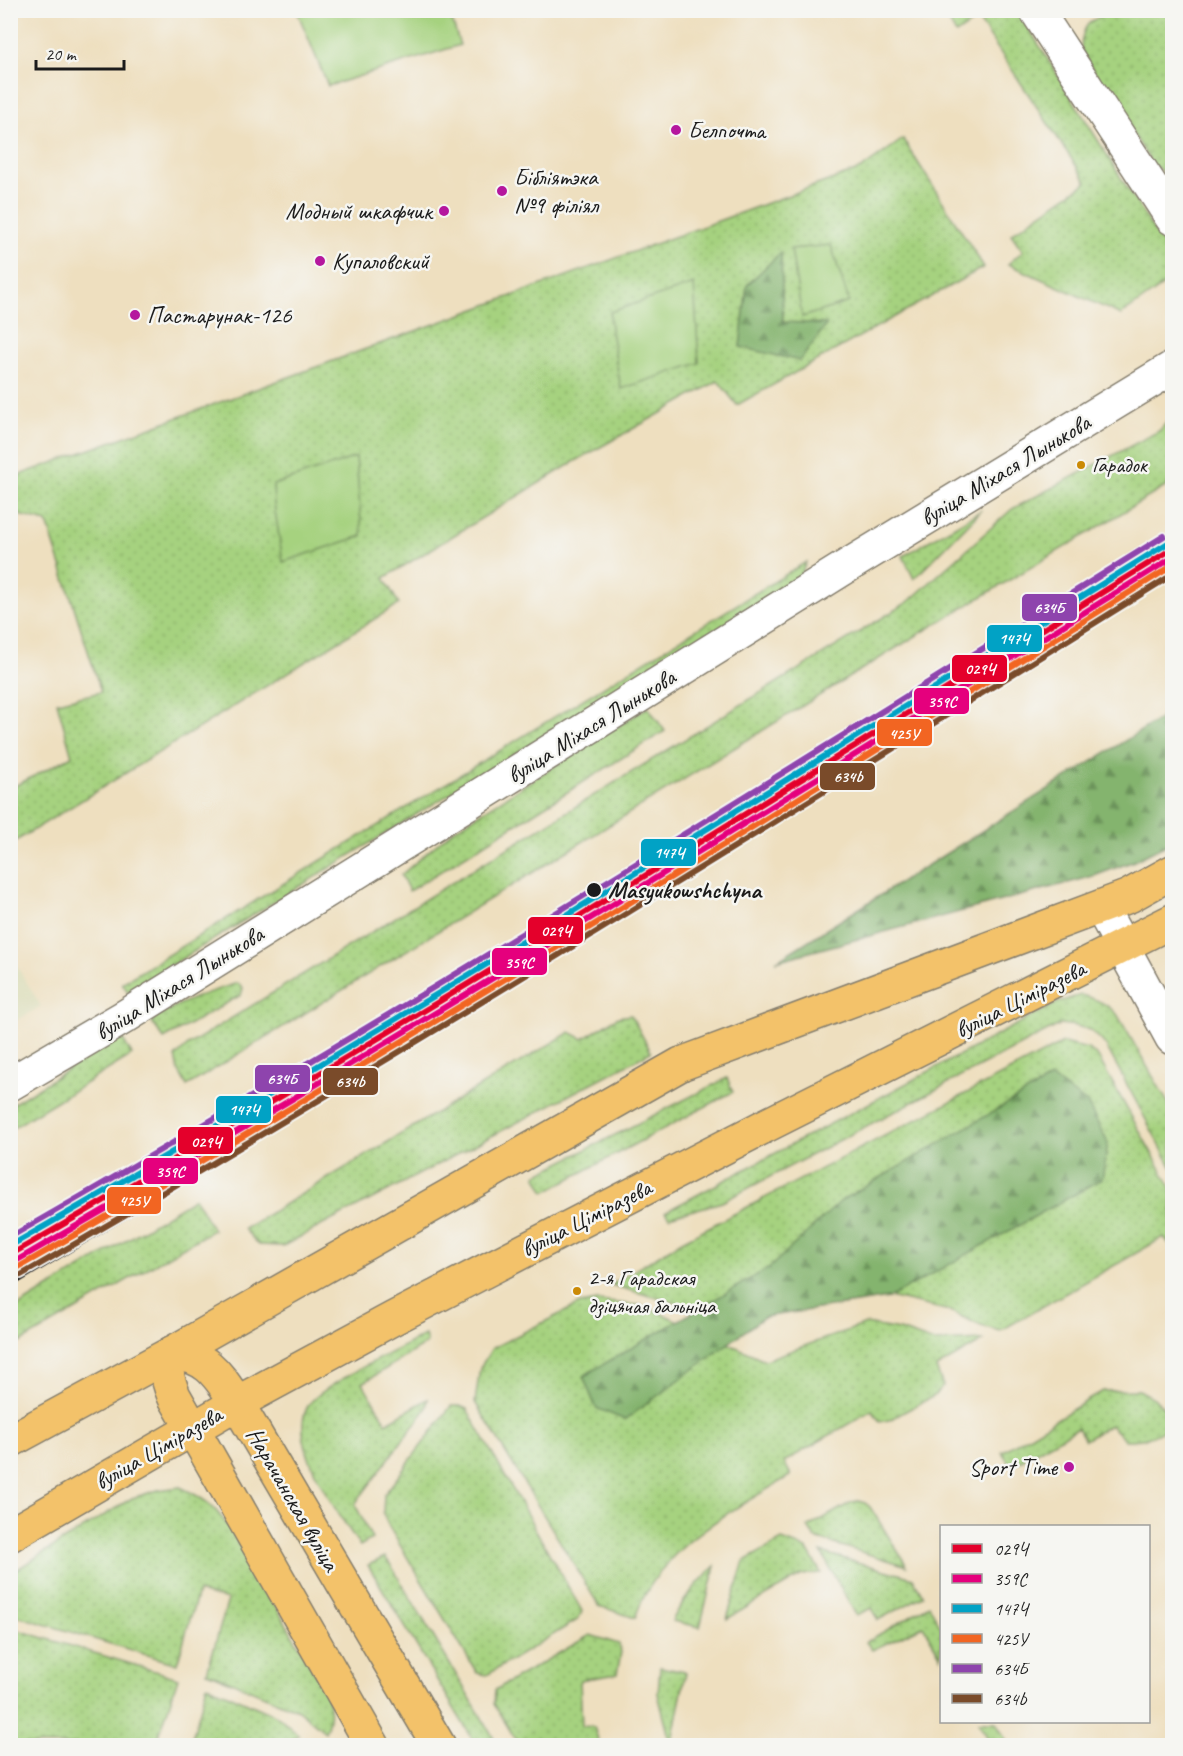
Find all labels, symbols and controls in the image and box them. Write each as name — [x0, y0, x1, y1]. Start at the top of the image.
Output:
scale bar — [36, 33, 124, 71]
text: 20 m — [45, 43, 78, 65]
place label: Белпочта — [688, 115, 767, 145]
marker: Белпочта — [669, 123, 683, 137]
place label: Бібліятэка №9 філіял — [514, 162, 600, 220]
marker: Бібліятэка №9 філіял — [495, 184, 509, 198]
place label: Модный шкафчик — [286, 196, 434, 226]
marker: Модный шкафчик — [437, 204, 451, 218]
place label: Купаловский — [332, 246, 431, 276]
marker: Купаловский — [313, 254, 327, 268]
place label: Пастарунак-126 — [147, 300, 293, 330]
marker: Пастарунак-126 — [128, 308, 142, 322]
street label: вуліца Міхася Лынькова — [914, 407, 1097, 533]
place label: Гарадок — [1092, 451, 1149, 479]
marker: Гарадок — [1075, 459, 1087, 471]
line badge: 634Б — [1021, 593, 1078, 622]
text: 634Б — [1034, 598, 1067, 618]
line badge: 147Ч — [986, 624, 1043, 653]
text: 147Ч — [999, 629, 1032, 649]
line badge: 029Ч — [951, 654, 1008, 683]
text: 029Ч — [965, 659, 998, 679]
street label: вуліца Міхася Лынькова — [501, 661, 682, 790]
line badge: 359С — [913, 687, 970, 715]
text: 359С — [927, 692, 959, 712]
line badge: 425У — [876, 718, 933, 747]
text: 425У — [889, 724, 922, 744]
line badge: 634Ь — [819, 762, 876, 791]
text: 634Ь — [833, 767, 864, 787]
line badge: 147Ч — [640, 838, 697, 867]
text: 147Ч — [654, 843, 687, 863]
place label: Masyukowshchyna — [608, 875, 763, 905]
marker: Masyukowshchyna — [585, 881, 603, 899]
line badge: 029Ч — [527, 916, 584, 945]
street label: вуліца Міхася Лынькова — [89, 918, 270, 1047]
text: 029Ч — [541, 921, 574, 941]
line badge: 359С — [491, 947, 548, 976]
street label: вуліца Ціміразева — [950, 952, 1092, 1045]
text: 359С — [504, 953, 536, 973]
line badge: 634Б — [254, 1064, 311, 1093]
line badge: 634Ь — [322, 1067, 379, 1096]
text: 634Б — [267, 1069, 300, 1089]
text: 634Ь — [335, 1072, 366, 1092]
line badge: 147Ч — [215, 1095, 272, 1124]
text: 147Ч — [229, 1100, 262, 1120]
line badge: 029Ч — [177, 1126, 234, 1155]
text: 029Ч — [191, 1132, 224, 1152]
line badge: 359С — [142, 1157, 199, 1185]
text: 359С — [155, 1162, 187, 1182]
street label: вуліца Ціміразева — [516, 1171, 658, 1264]
line badge: 425У — [106, 1186, 162, 1215]
text: 425У — [119, 1191, 152, 1211]
place label: 2-я Гарадская дзіцячая бальніца — [588, 1264, 717, 1320]
marker: 2-я Гарадская дзіцячая бальніца — [571, 1285, 583, 1297]
street label: вуліца Ціміразева — [89, 1398, 229, 1497]
street label: Нарачанская вуліца — [240, 1422, 347, 1578]
place label: Sport Time — [969, 1452, 1059, 1482]
marker: Sport Time — [1062, 1460, 1076, 1474]
legend — [940, 1525, 1150, 1723]
text: 029Ч — [994, 1538, 1030, 1560]
text: 359С — [994, 1568, 1029, 1590]
text: 147Ч — [994, 1598, 1030, 1620]
text: 425У — [994, 1628, 1030, 1650]
text: 634Б — [994, 1658, 1030, 1680]
text: 634Ь — [994, 1688, 1027, 1710]

